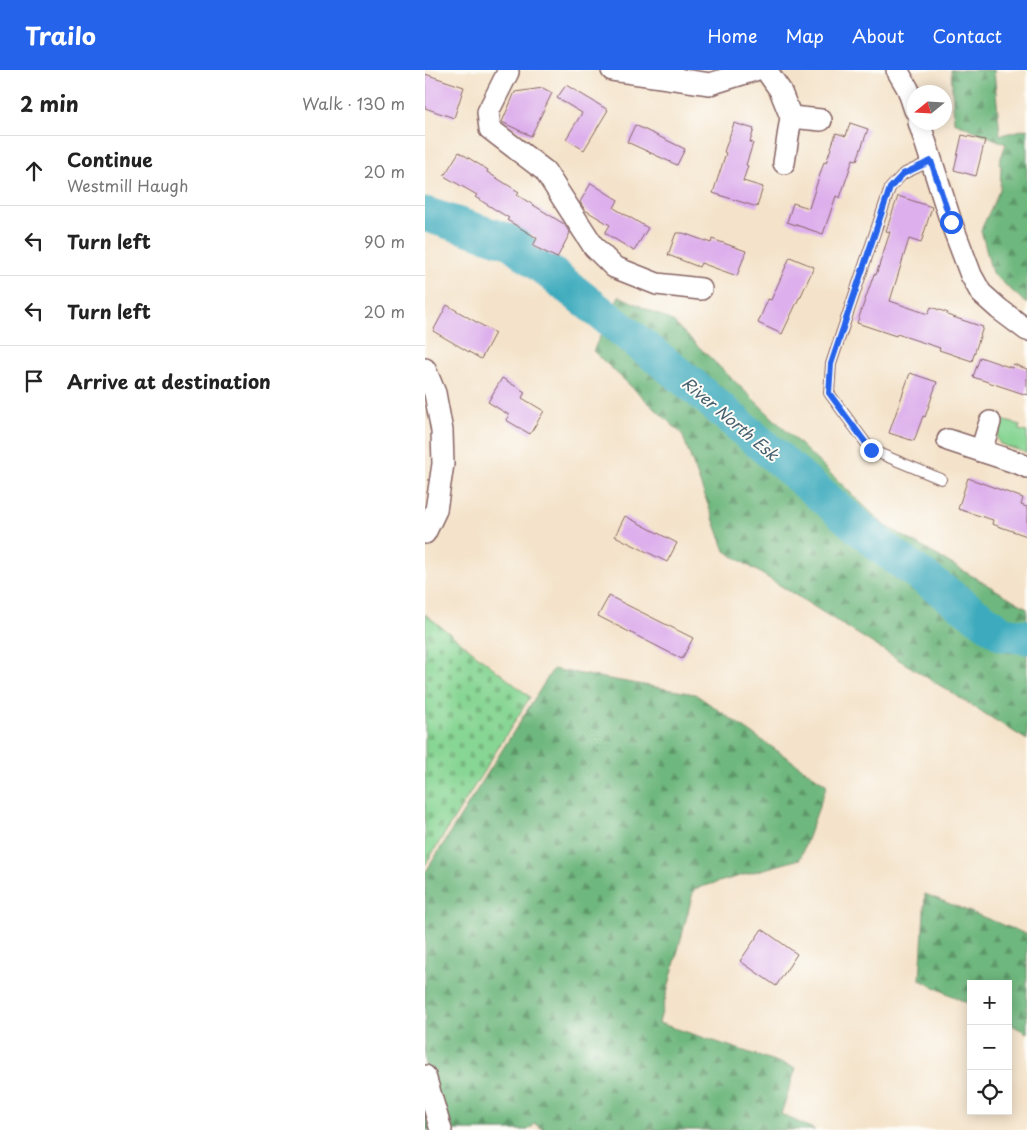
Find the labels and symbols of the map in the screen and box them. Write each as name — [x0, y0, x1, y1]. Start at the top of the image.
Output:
north arrow — [907, 85, 952, 130]
route start — [940, 211, 963, 234]
water label: River North Esk — [677, 370, 785, 466]
route end — [860, 439, 883, 462]

